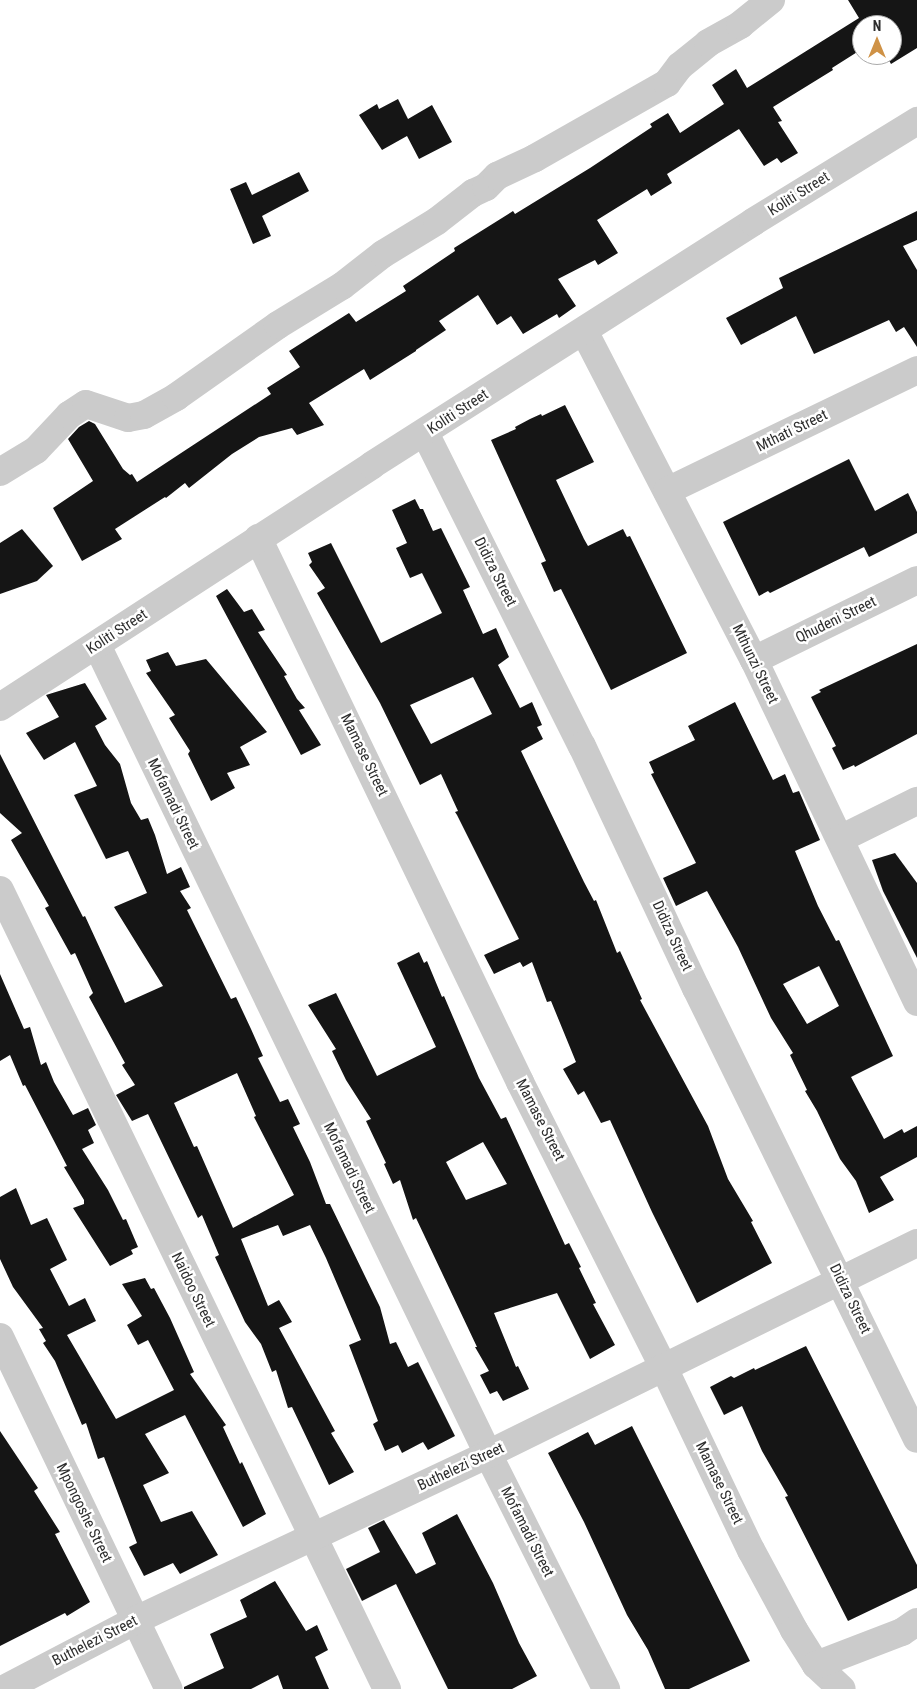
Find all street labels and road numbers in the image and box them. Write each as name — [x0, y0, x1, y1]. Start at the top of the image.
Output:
street label: Koliti Street — [765, 168, 833, 220]
street label: Koliti Street — [424, 386, 492, 438]
street label: Mthati Street — [754, 406, 830, 456]
street label: Didiza Street — [470, 534, 520, 610]
street label: Qhudeni Street — [793, 593, 879, 647]
street label: Koliti Street — [83, 606, 151, 658]
street label: Mthunzi Street — [728, 621, 782, 707]
street label: Mamase Street — [336, 711, 392, 799]
street label: Mofamadi Street — [143, 756, 203, 852]
street label: Didiza Street — [648, 898, 696, 974]
street label: Mamase Street — [512, 1076, 568, 1164]
street label: Mofamadi Street — [319, 1120, 379, 1216]
street label: Naidoo Street — [167, 1250, 219, 1330]
street label: Didiza Street — [825, 1261, 875, 1337]
street label: Buthelezi Street — [415, 1439, 507, 1495]
street label: Mamase Street — [691, 1439, 747, 1527]
street label: Mpongoshe Street — [52, 1460, 116, 1566]
street label: Mofamadi Street — [497, 1484, 557, 1580]
street label: Buthelezi Street — [49, 1612, 141, 1670]

